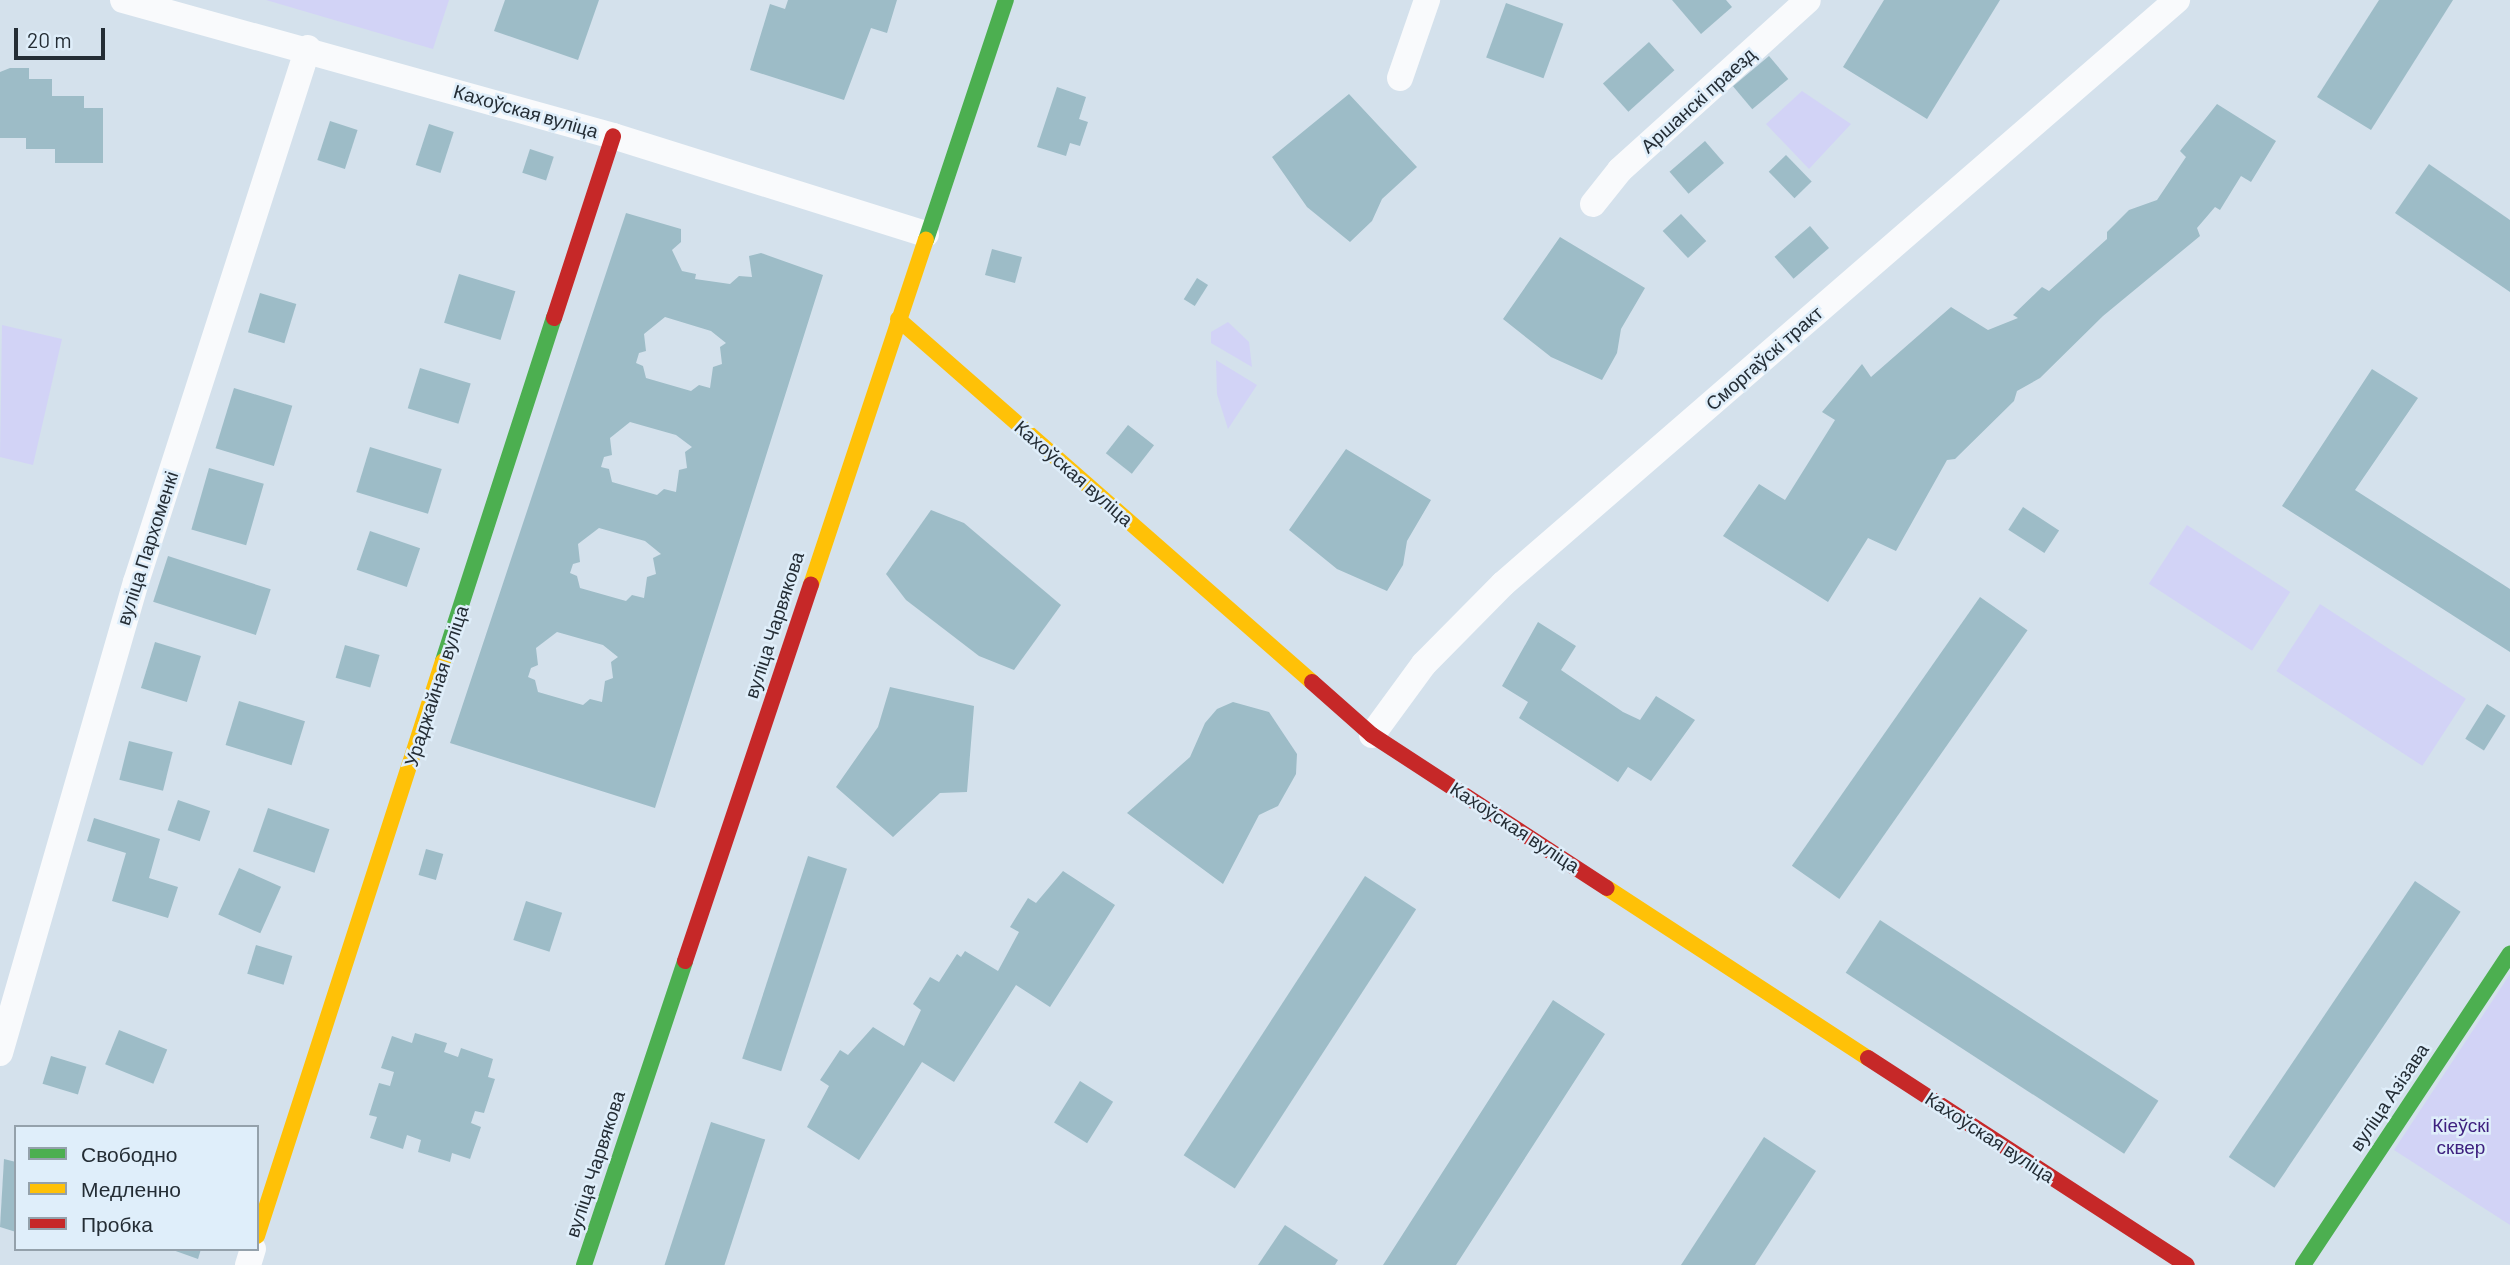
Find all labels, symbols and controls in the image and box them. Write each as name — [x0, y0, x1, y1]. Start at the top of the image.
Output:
scale bar — [18, 14, 108, 58]
text: 20 m — [27, 27, 72, 52]
street label: Аршанскі праезд — [1636, 43, 1760, 157]
street label: Кахоўская вуліца — [451, 79, 601, 143]
street label: Сморгаўскі тракт — [1701, 301, 1827, 415]
street label: Кахоўская вуліца — [1010, 415, 1138, 531]
street label: вуліца Пархоменкі — [111, 468, 183, 628]
street label: вуліца Чарвякова — [740, 549, 808, 701]
street label: Ураджайная вуліца — [399, 603, 473, 769]
street label: Кахоўская вуліца — [1446, 777, 1584, 877]
street label: вуліца Азізава — [2345, 1039, 2433, 1155]
street label: Кахоўская вуліца — [1921, 1087, 2059, 1187]
street label: вуліца Чарвякова — [561, 1088, 629, 1240]
park label: Кіеўскі сквер — [2432, 1114, 2490, 1158]
legend — [14, 1125, 259, 1251]
text: Свободно — [81, 1141, 178, 1166]
text: Медленно — [81, 1176, 181, 1201]
text: Пробка — [81, 1211, 153, 1236]

